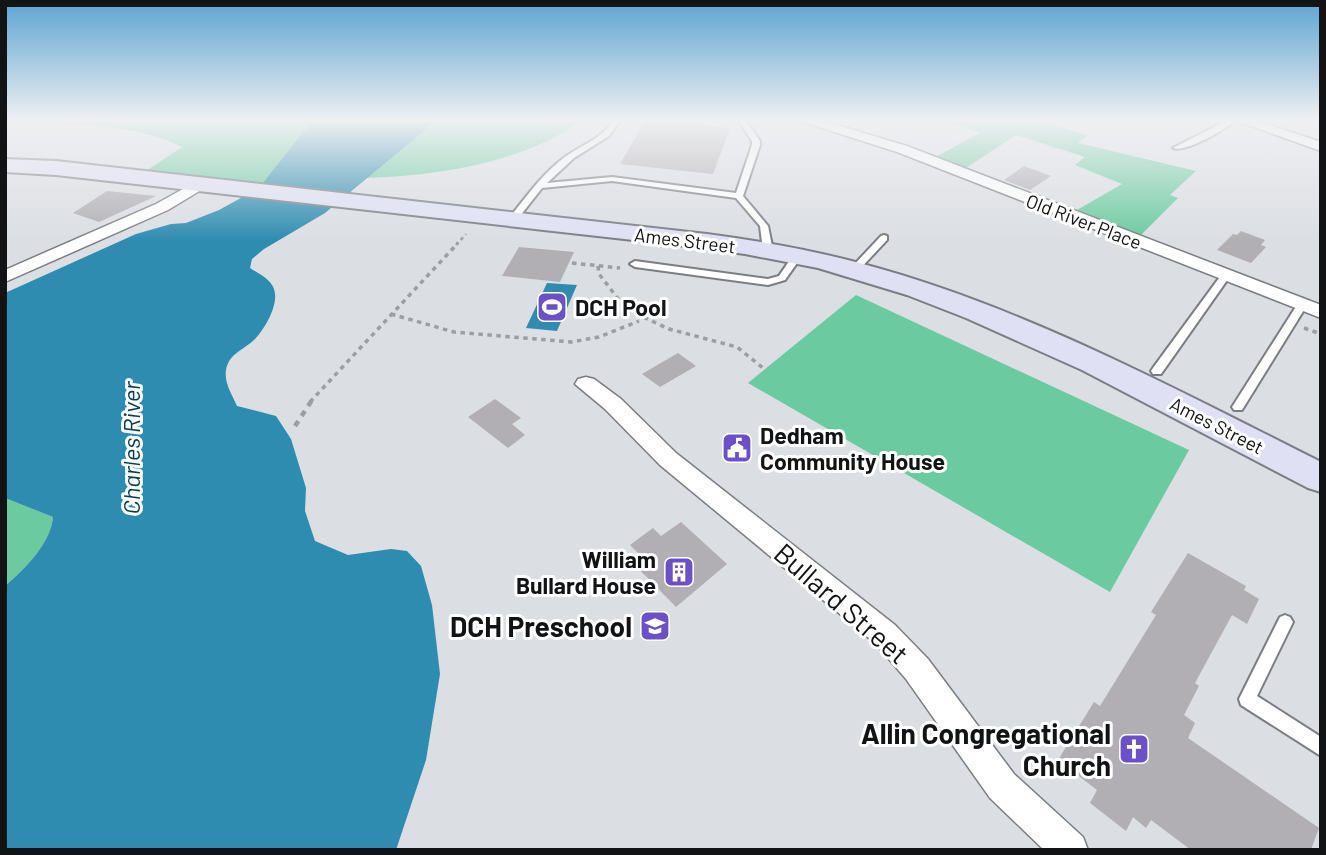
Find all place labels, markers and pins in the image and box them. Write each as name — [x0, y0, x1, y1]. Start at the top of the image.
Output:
sports icon: DCH Pool — [535, 290, 569, 324]
place label: DCH Pool — [575, 293, 667, 321]
place label: Dedham Community House — [760, 421, 945, 475]
public building icon: Dedham Community House — [720, 431, 754, 465]
place label: William Bullard House — [516, 545, 656, 599]
building icon: William Bullard House — [662, 555, 696, 589]
place label: DCH Preschool — [450, 609, 632, 643]
school or university icon: DCH Preschool — [638, 609, 672, 643]
place label: Allin Congregational Church — [861, 716, 1111, 782]
church icon: Allin Congregational Church — [1117, 732, 1151, 766]

